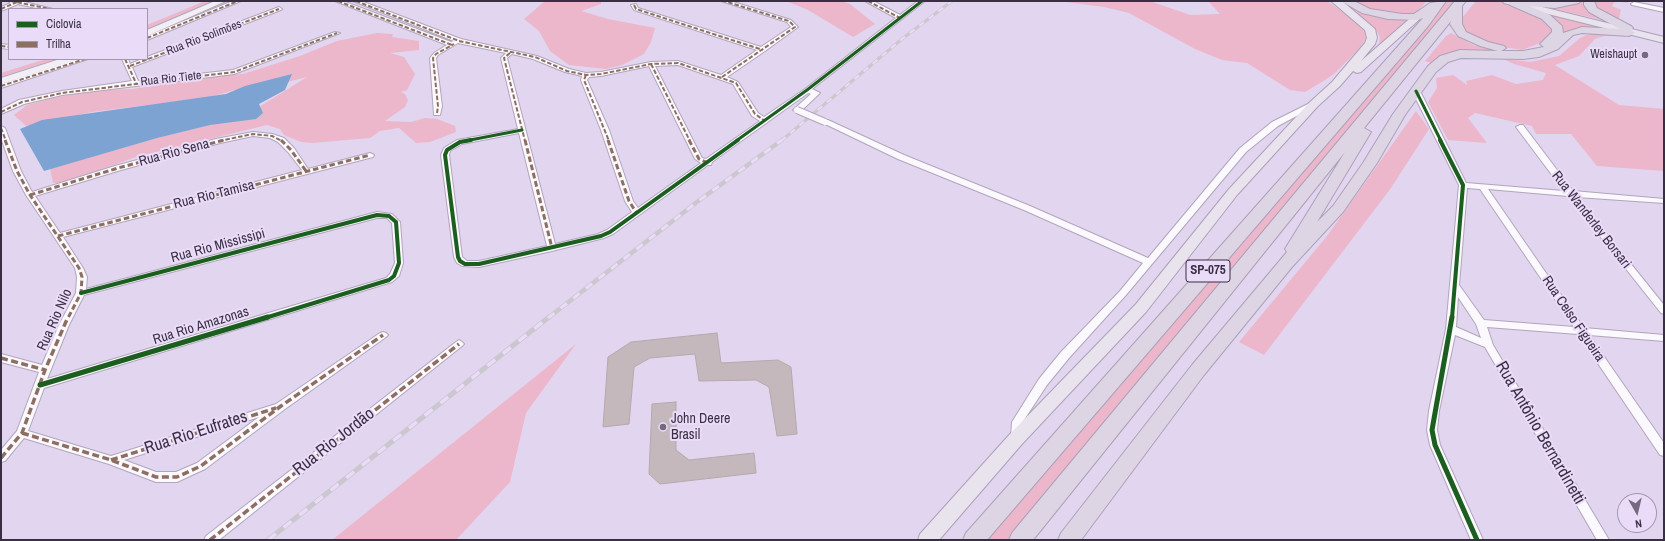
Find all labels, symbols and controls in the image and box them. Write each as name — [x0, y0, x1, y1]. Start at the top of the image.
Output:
legend — [8, 8, 148, 60]
text: Ciclovia — [46, 16, 82, 32]
street label: Rua Rio Solimões — [164, 17, 244, 59]
text: Trilha — [46, 36, 71, 52]
place label: Weishaupt — [1590, 48, 1637, 62]
marker: Weishaupt — [1640, 50, 1650, 60]
street label: Rua Rio Tiete — [140, 69, 202, 89]
street label: Rua Rio Sena — [137, 136, 211, 170]
street label: Rua Wanderley Borsari — [1548, 168, 1634, 272]
street label: Rua Rio Tamisa — [172, 177, 256, 213]
street label: Rua Rio Mississipi — [169, 225, 267, 267]
road number: SP-075 — [1186, 260, 1230, 282]
street label: Rua Celso Figueira — [1538, 273, 1608, 365]
street label: Rua Rio Nilo — [34, 287, 76, 353]
street label: Rua Rio Amazonas — [151, 303, 251, 349]
street label: Rua Antônio Bernardinetti — [1491, 358, 1589, 508]
street label: Rua Rio Jordão — [289, 404, 379, 480]
street label: Rua Rio Eufrates — [142, 407, 250, 459]
place label: John Deere Brasil — [671, 411, 730, 444]
marker: John Deere Brasil — [658, 422, 668, 432]
north arrow — [1617, 493, 1657, 533]
text: N — [1634, 517, 1643, 531]

